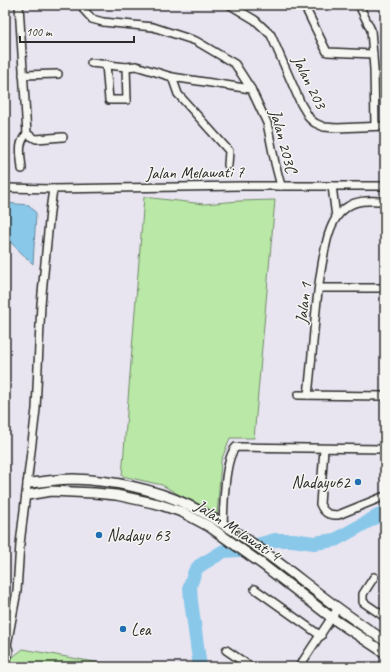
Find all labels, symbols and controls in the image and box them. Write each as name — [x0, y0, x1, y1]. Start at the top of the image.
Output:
scale bar — [20, 18, 134, 44]
text: 100 m — [26, 24, 53, 40]
street label: Jalan 203 — [287, 51, 332, 114]
street label: Jalan 203C — [265, 106, 303, 177]
street label: Jalan Melawati 7 — [145, 161, 246, 184]
street label: Jalan 1 — [290, 280, 317, 326]
place label: Nadayu62 — [292, 472, 351, 493]
marker: Nadayu62 — [353, 477, 363, 487]
street label: Jalan Melawati 4 — [190, 494, 287, 567]
place label: Nadayu 63 — [107, 525, 171, 546]
marker: Nadayu 63 — [94, 530, 104, 540]
place label: Lea — [131, 619, 152, 640]
marker: Lea — [118, 624, 128, 634]

